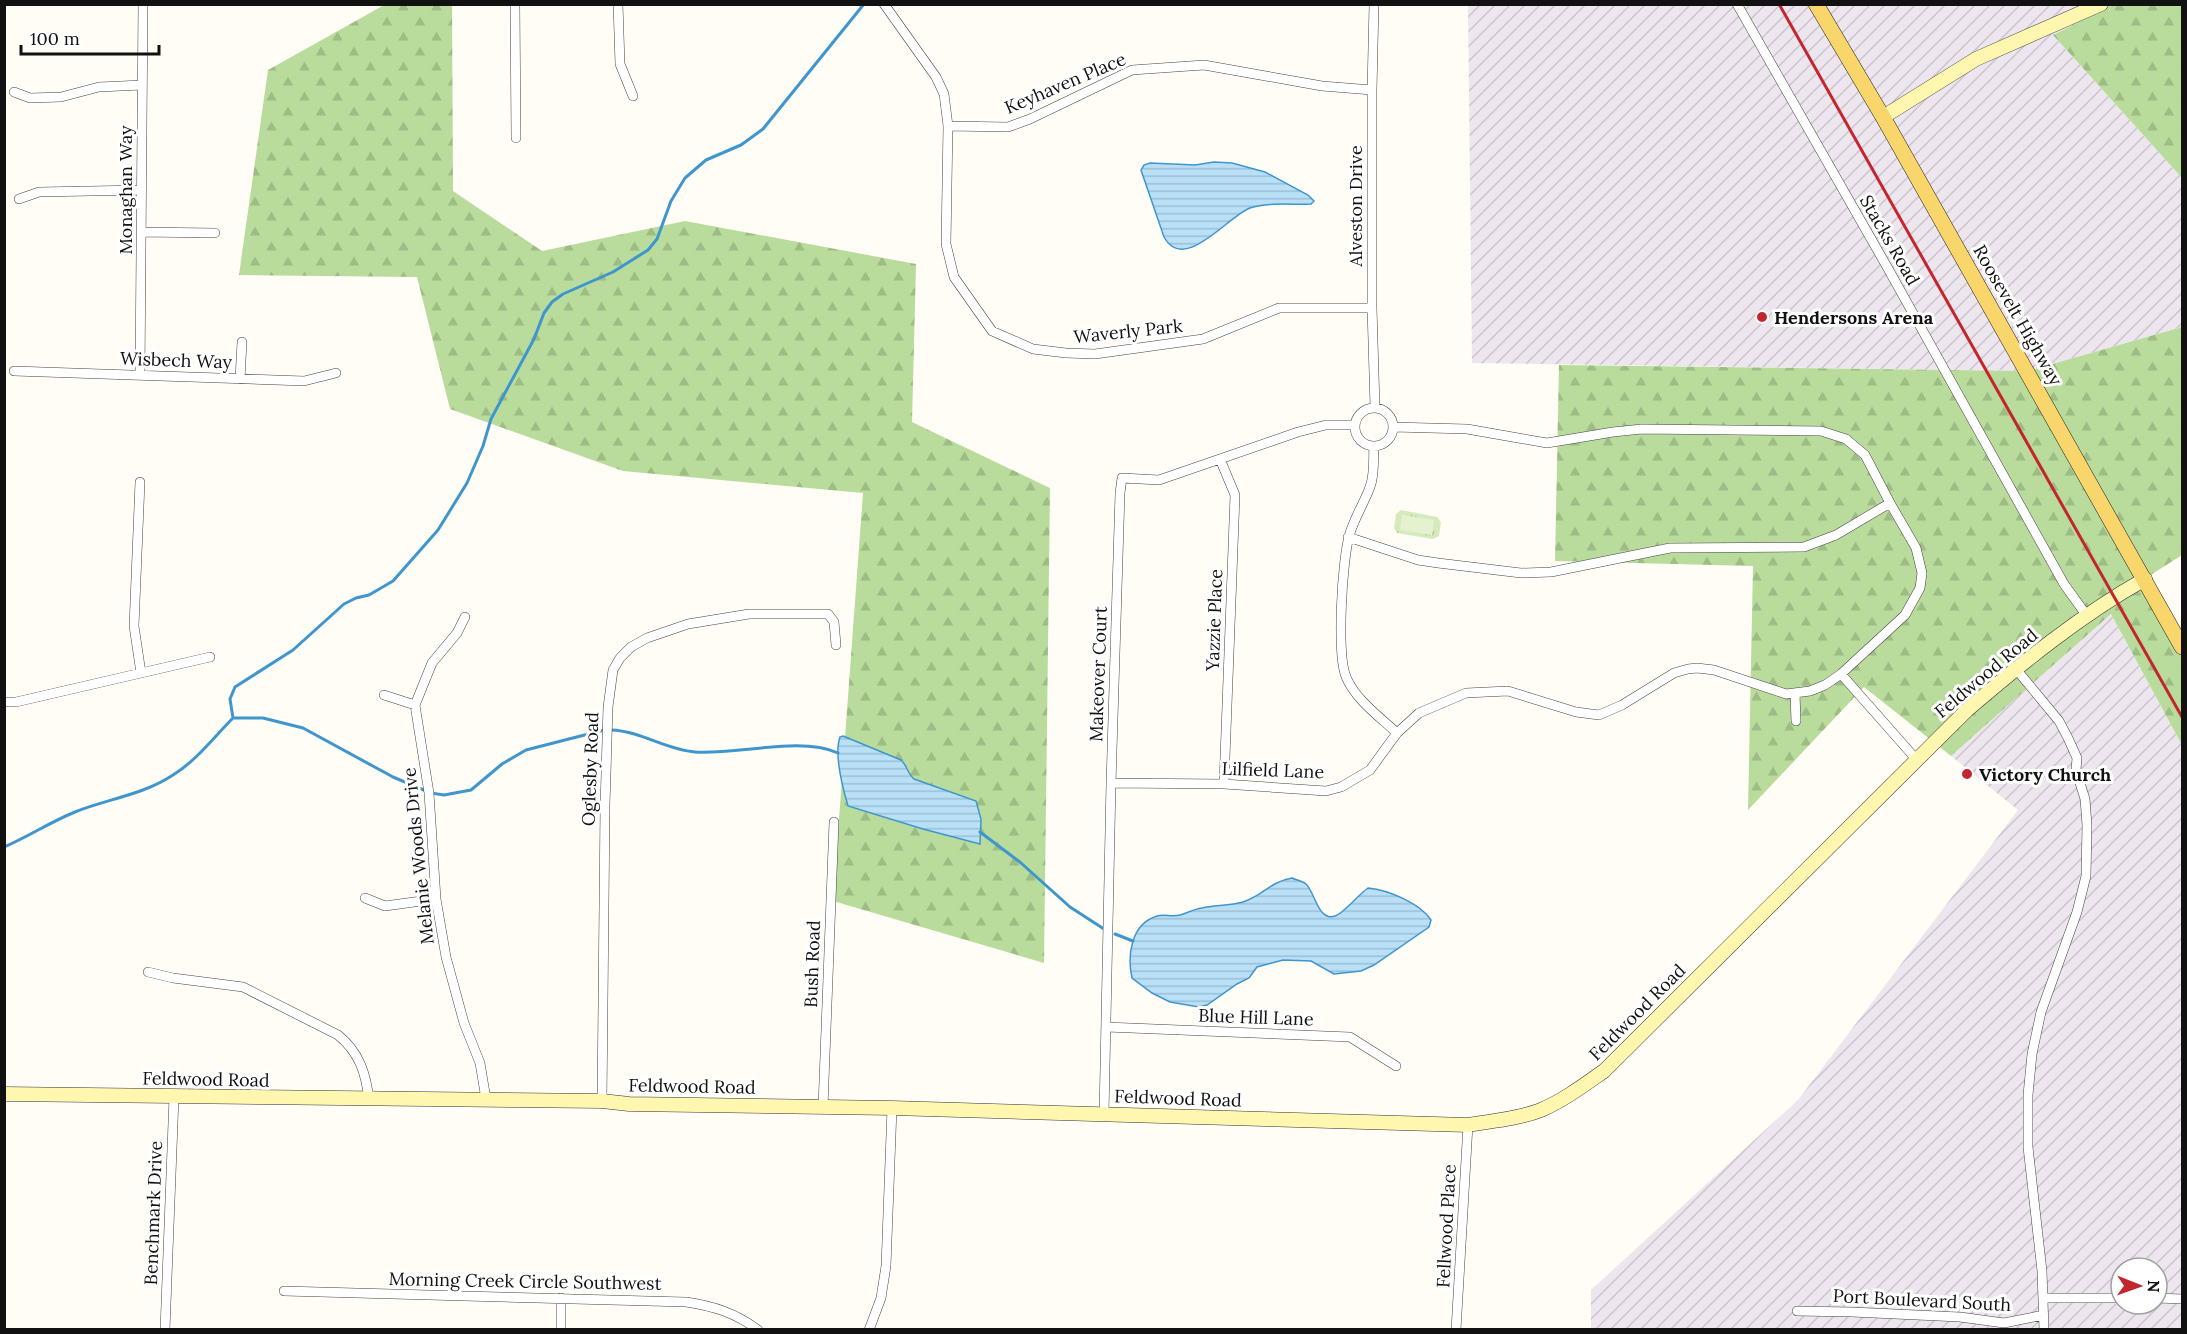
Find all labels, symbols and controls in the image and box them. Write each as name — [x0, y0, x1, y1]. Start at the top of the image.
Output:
scale bar — [21, 18, 159, 56]
text: 100 m — [30, 27, 80, 50]
street label: Keyhaven Place — [1001, 47, 1129, 119]
street label: Monaghan Way — [114, 125, 137, 255]
street label: Alveston Drive — [1344, 145, 1367, 268]
street label: Stacks Road — [1855, 191, 1925, 289]
street label: Roosevelt Highway — [1968, 241, 2068, 390]
place label: Hendersons Arena — [1774, 306, 1934, 329]
marker: Hendersons Arena — [1755, 310, 1769, 324]
street label: Waverly Park — [1072, 314, 1184, 348]
street label: Wisbech Way — [120, 347, 233, 373]
street label: Yazzie Place — [1201, 568, 1227, 672]
street label: Makeover Court — [1084, 606, 1112, 742]
street label: Feldwood Road — [1930, 623, 2042, 723]
street label: Oglesby Road — [577, 711, 603, 826]
street label: Lilfield Lane — [1221, 757, 1325, 783]
place label: Victory Church — [1979, 763, 2111, 786]
street label: Melanie Woods Drive — [397, 766, 439, 946]
marker: Victory Church — [1960, 767, 1974, 781]
street label: Bush Road — [799, 920, 825, 1008]
street label: Feldwood Road — [1584, 959, 1690, 1065]
street label: Blue Hill Lane — [1198, 1003, 1314, 1031]
street label: Feldwood Road — [142, 1066, 270, 1092]
street label: Feldwood Road — [628, 1073, 756, 1099]
street label: Feldwood Road — [1114, 1084, 1242, 1112]
street label: Benchmark Drive — [139, 1140, 167, 1286]
street label: Fellwood Place — [1431, 1163, 1461, 1289]
north arrow — [2109, 1256, 2169, 1316]
street label: Morning Creek Circle Southwest — [388, 1267, 662, 1295]
text: N — [2144, 1280, 2164, 1293]
street label: Port Boulevard South — [1832, 1284, 2012, 1316]

